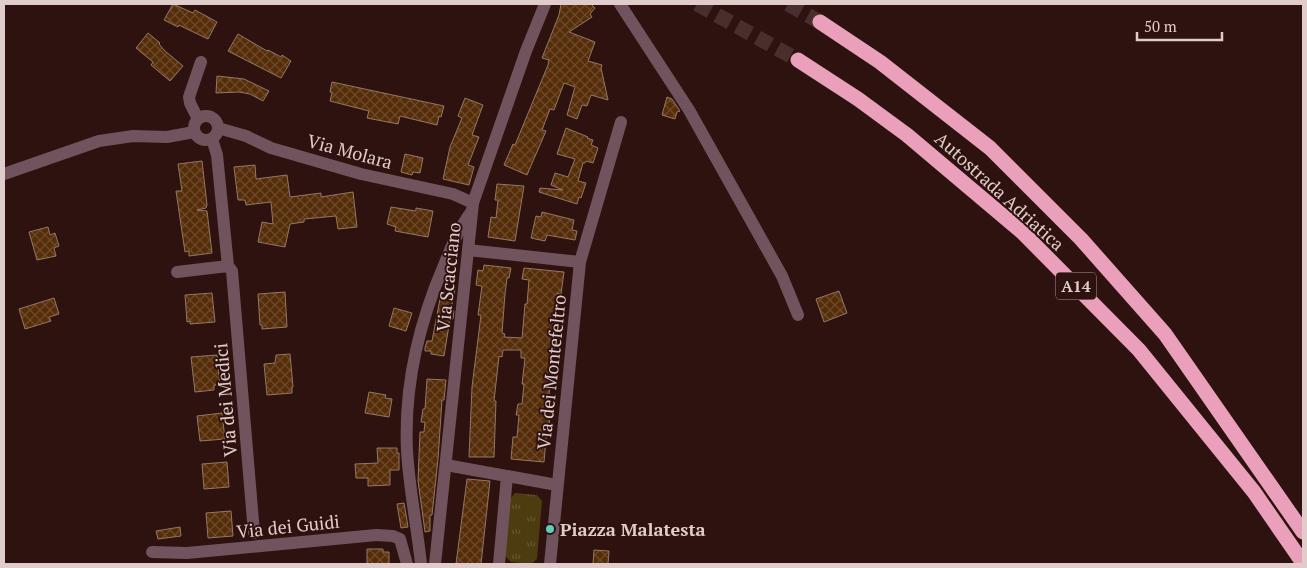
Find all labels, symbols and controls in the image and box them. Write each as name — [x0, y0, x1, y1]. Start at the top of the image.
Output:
scale bar — [1137, 10, 1222, 42]
text: 50 m — [1144, 16, 1177, 36]
street label: Autostrada Adriatica — [930, 127, 1070, 255]
street label: Via Molara — [305, 128, 395, 174]
street label: Via Scacciano — [430, 221, 466, 333]
road number: A14 — [1056, 272, 1096, 300]
street label: Via dei Montefeltro — [531, 293, 571, 451]
street label: Via dei Medici — [208, 342, 242, 458]
street label: Via dei Guidi — [235, 509, 341, 543]
place label: Piazza Malatesta — [560, 517, 706, 541]
marker: Piazza Malatesta — [544, 523, 556, 535]

